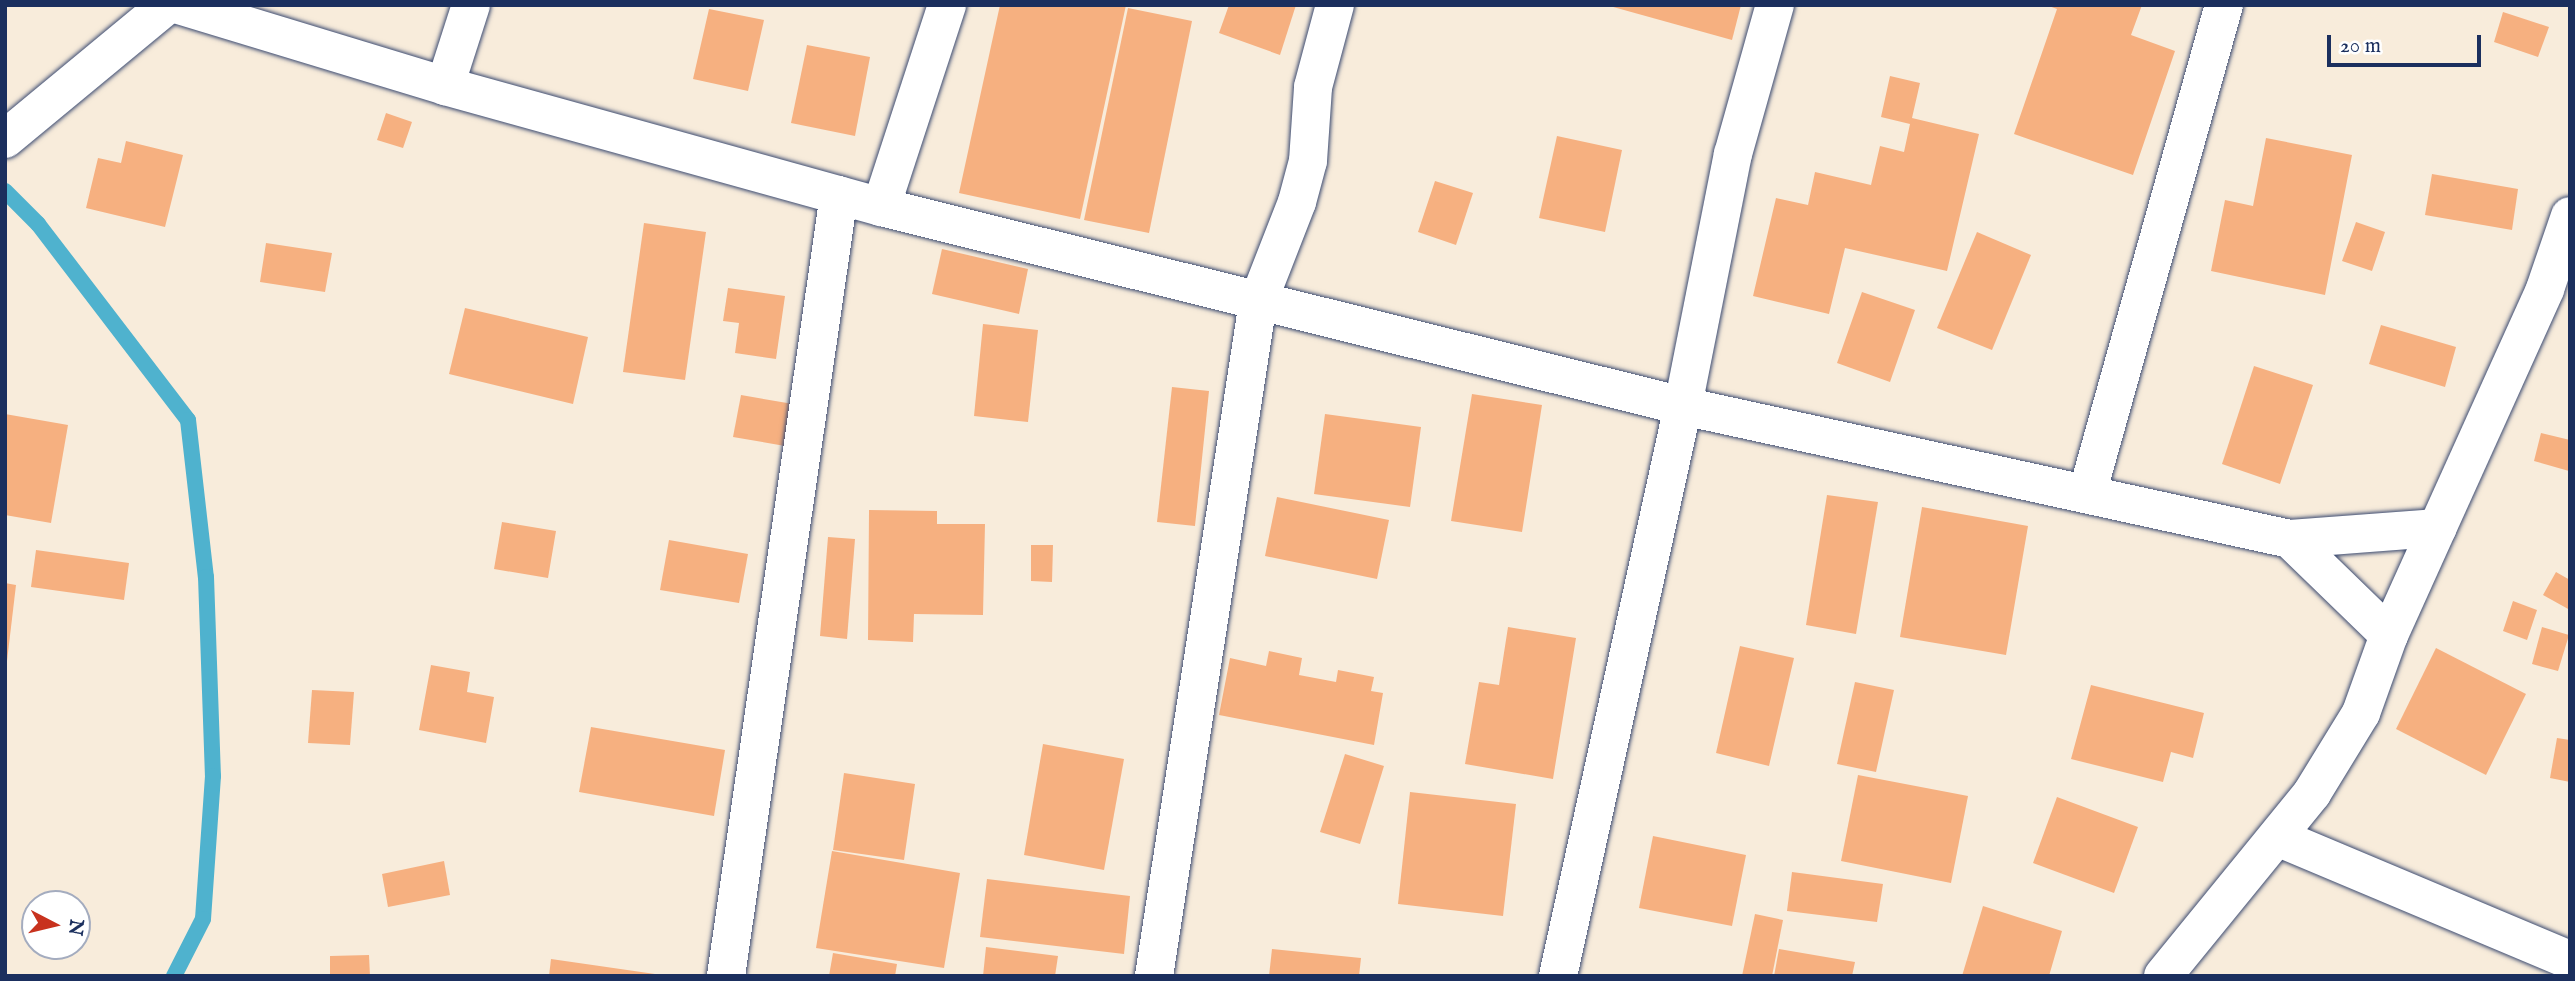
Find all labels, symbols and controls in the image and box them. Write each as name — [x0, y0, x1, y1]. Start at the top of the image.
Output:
scale bar — [2330, 21, 2484, 65]
text: 20 m — [2340, 33, 2381, 60]
north arrow — [21, 890, 91, 960]
text: N — [62, 918, 88, 937]

